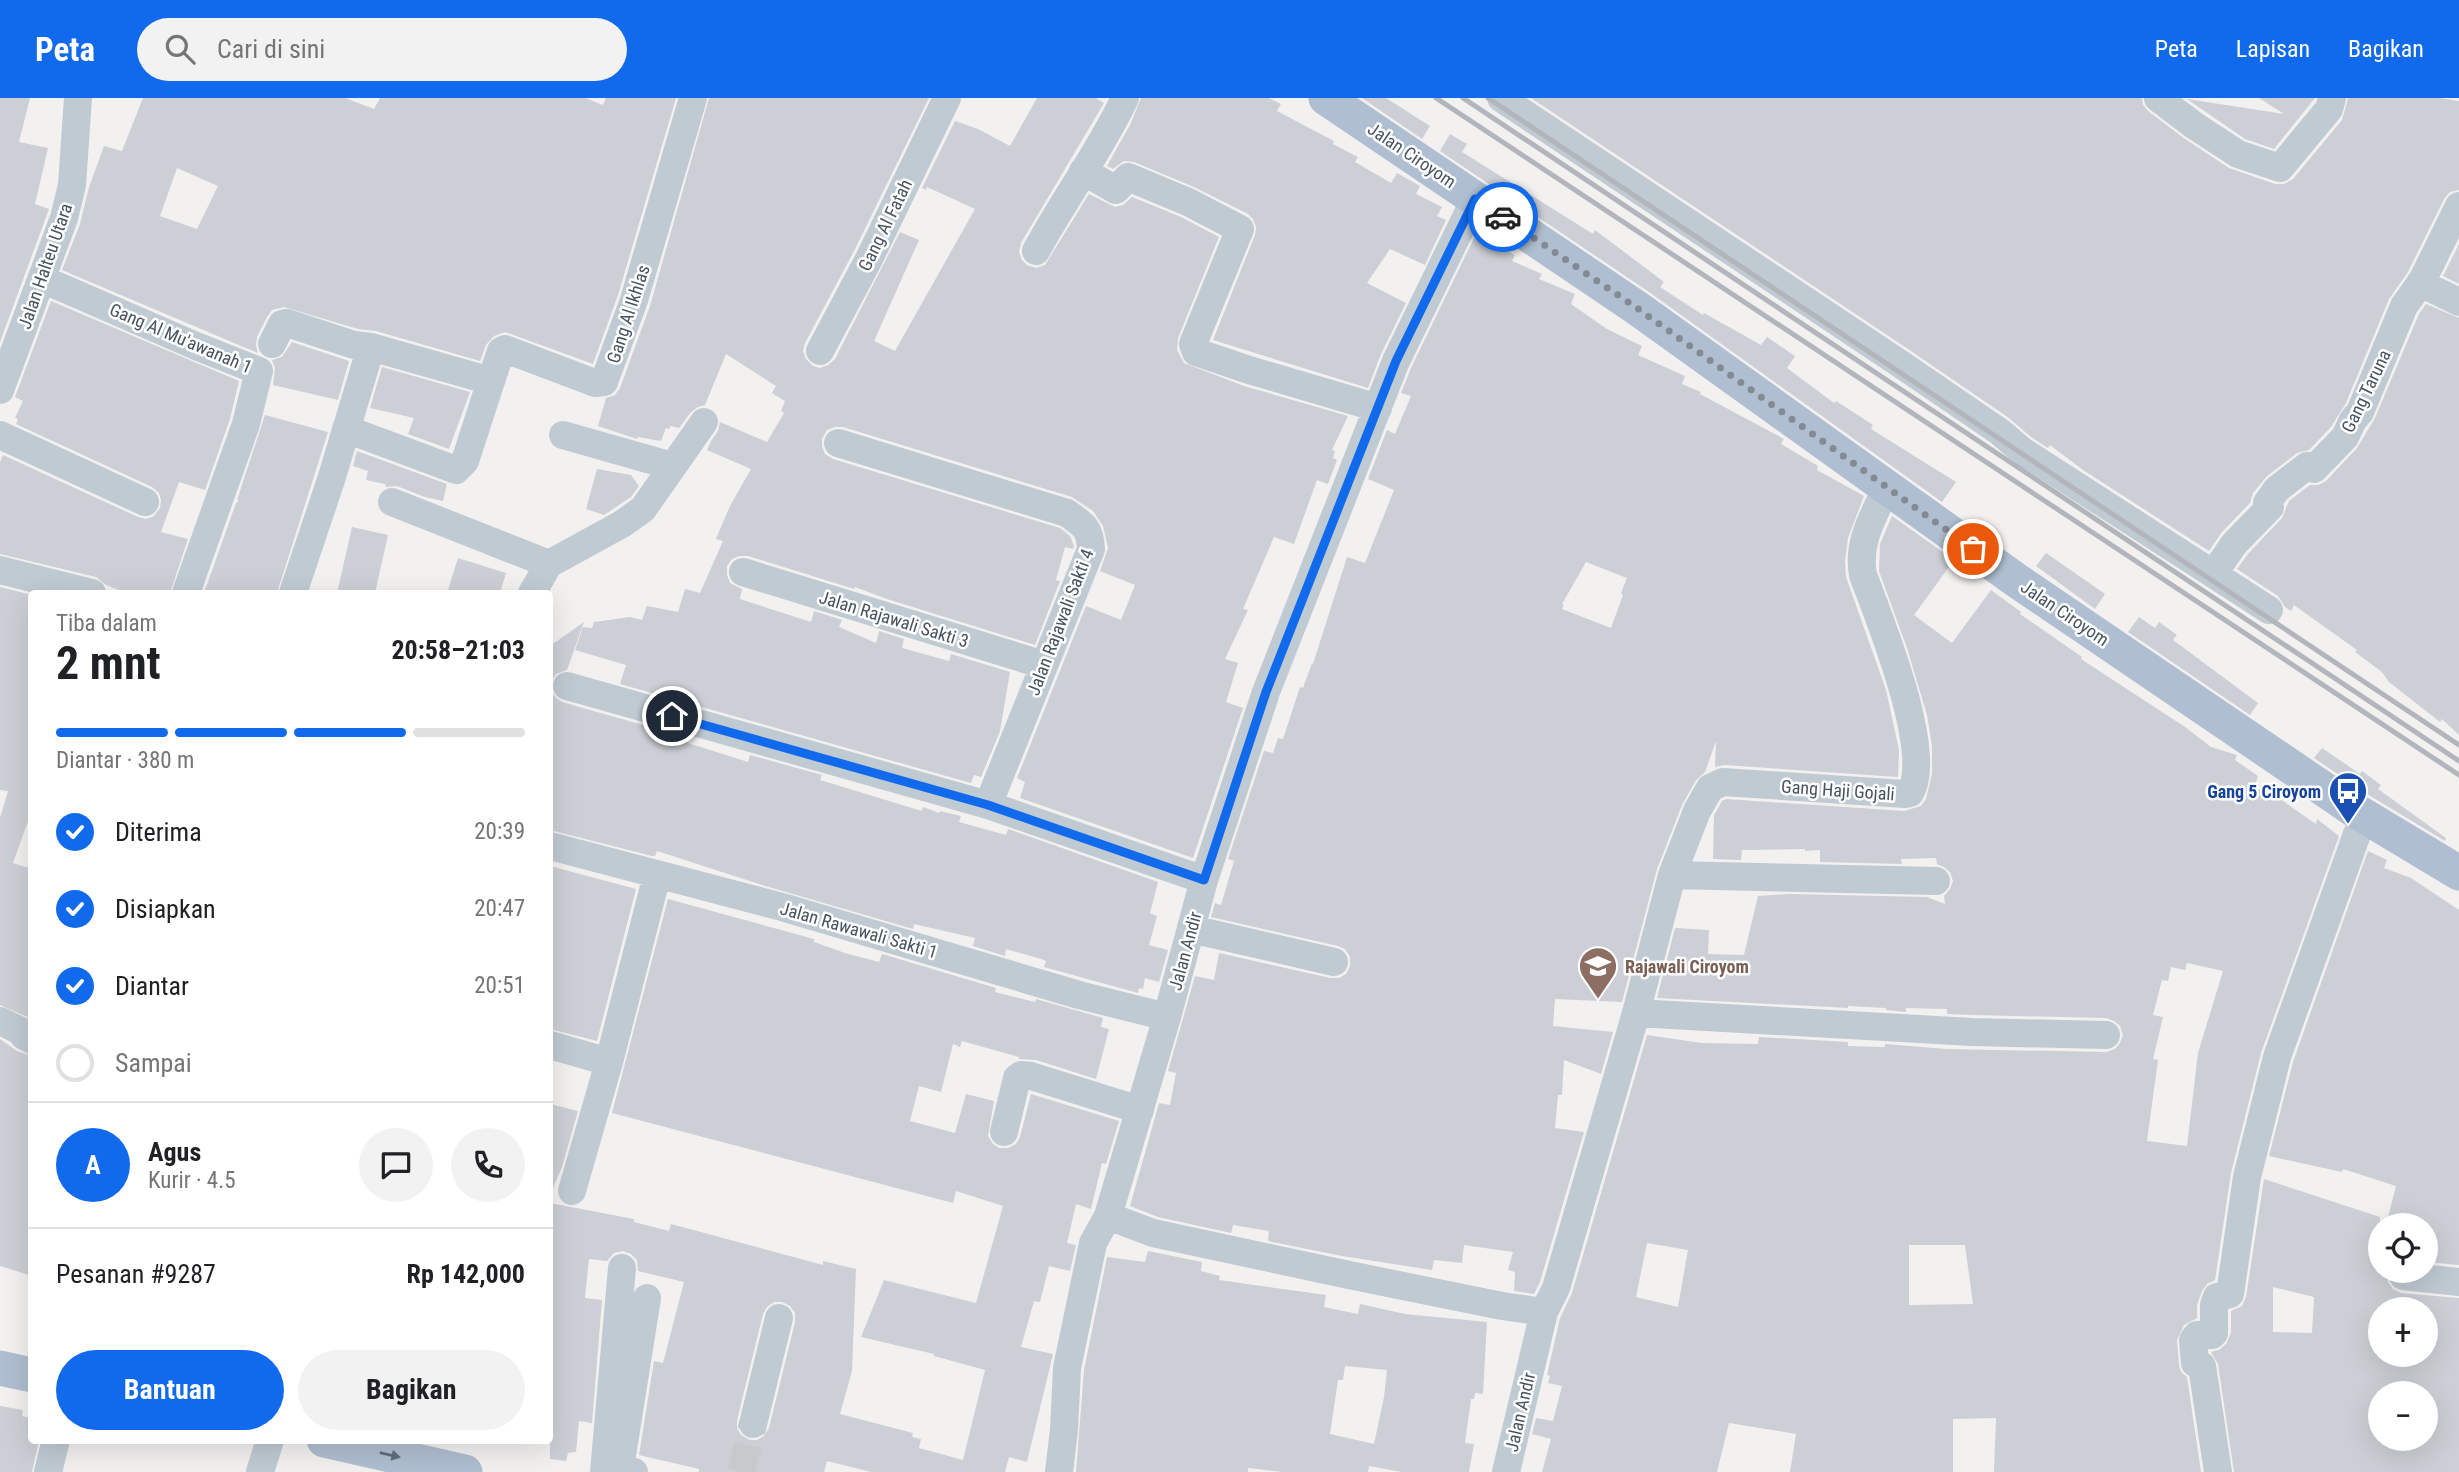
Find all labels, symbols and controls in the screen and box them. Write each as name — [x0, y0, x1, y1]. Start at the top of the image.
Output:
search box — [137, 18, 627, 81]
text: Peta — [35, 30, 95, 69]
icon: search — [161, 30, 199, 68]
text: Cari di sini — [217, 34, 325, 64]
text: Peta — [2155, 35, 2198, 63]
text: Lapisan — [2236, 35, 2310, 63]
text: Bagikan — [2348, 35, 2424, 63]
street label: Jalan Ciroyom — [1364, 118, 1460, 192]
street label: Gang Al Fatah — [854, 176, 916, 274]
courier — [1468, 182, 1538, 252]
icon: car — [1484, 198, 1522, 236]
street label: Jalan Halteu Utara — [14, 201, 76, 331]
street label: Gang Al Ikhlas — [602, 262, 654, 366]
street label: Gang Al Mu'awanah 1 — [107, 299, 255, 377]
street label: Gang Taruna — [2337, 346, 2395, 436]
pin — [1943, 519, 2003, 579]
icon: bag — [1954, 530, 1992, 568]
street label: Jalan Rajawali Sakti 4 — [1022, 546, 1098, 698]
street label: Jalan Ciroyom — [2017, 576, 2113, 650]
street label: Jalan Rajawali Sakti 3 — [817, 586, 971, 652]
text: Tiba dalam — [56, 610, 157, 637]
text: 20:58–21:03 — [391, 635, 525, 665]
text: 2 mnt — [56, 636, 161, 690]
pin — [642, 686, 702, 746]
icon: home — [653, 697, 691, 735]
text: Diantar · 380 m — [56, 747, 194, 774]
bus stop icon: Gang 5 Ciroyom — [2327, 770, 2369, 825]
street label: Gang Haji Gojali — [1781, 776, 1895, 804]
place label: Gang 5 Ciroyom — [2207, 781, 2321, 802]
icon: check — [56, 813, 94, 851]
text: Diterima — [115, 817, 202, 847]
text: 20:39 — [474, 818, 525, 845]
icon: check — [56, 890, 94, 928]
text: Disiapkan — [115, 894, 216, 924]
text: 20:47 — [474, 895, 525, 922]
street label: Jalan Rawawali Sakti 1 — [778, 897, 940, 963]
street label: Jalan Andir — [1164, 909, 1206, 993]
school or university icon: Rajawali Ciroyom — [1577, 945, 1619, 1000]
place label: Rajawali Ciroyom — [1625, 956, 1749, 977]
icon: check — [56, 967, 94, 1005]
text: Diantar — [115, 971, 189, 1001]
text: 20:51 — [474, 972, 525, 999]
text: Sampai — [115, 1048, 192, 1078]
button: chat — [359, 1128, 433, 1202]
button: phone — [451, 1128, 525, 1202]
text: Agus — [148, 1137, 201, 1167]
text: A — [85, 1150, 101, 1180]
text: Kurir · 4.5 — [148, 1167, 236, 1194]
map controls — [2368, 1213, 2438, 1451]
button: locate — [2368, 1213, 2438, 1283]
text: Pesanan #9287 — [56, 1259, 216, 1289]
text: Rp 142,000 — [407, 1259, 525, 1289]
button: + — [2368, 1297, 2438, 1367]
button: Bantuan — [56, 1350, 284, 1430]
button: Bagikan — [298, 1350, 525, 1430]
street label: Jalan Andir — [1501, 1370, 1539, 1454]
button: − — [2368, 1381, 2438, 1451]
one-way arrow — [379, 1450, 401, 1461]

